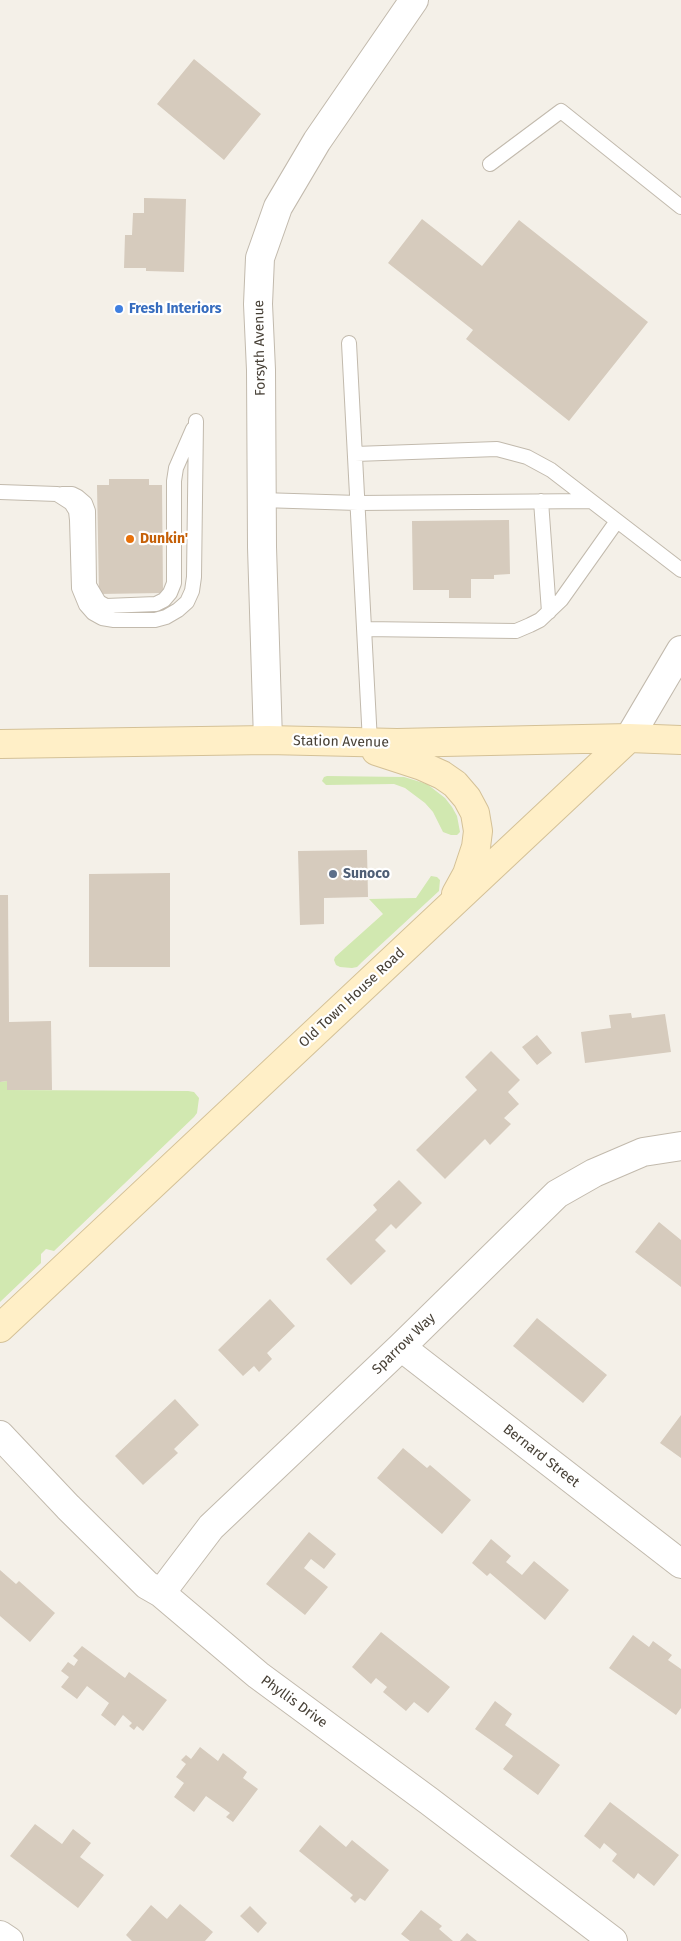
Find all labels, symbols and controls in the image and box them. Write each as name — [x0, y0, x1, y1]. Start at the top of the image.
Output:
street label: Forsyth Avenue — [251, 300, 269, 396]
place label: Fresh Interiors — [129, 301, 221, 317]
marker: Fresh Interiors — [113, 303, 125, 315]
place label: Dunkin' — [140, 531, 188, 547]
marker: Dunkin' — [124, 533, 136, 545]
street label: Station Avenue — [293, 733, 389, 751]
place label: Sunoco — [343, 866, 390, 882]
marker: Sunoco — [327, 868, 339, 880]
street label: Old Town House Road — [296, 945, 408, 1051]
street label: Sparrow Way — [369, 1310, 439, 1378]
street label: Bernard Street — [499, 1421, 583, 1491]
street label: Phyllis Drive — [257, 1672, 331, 1732]

